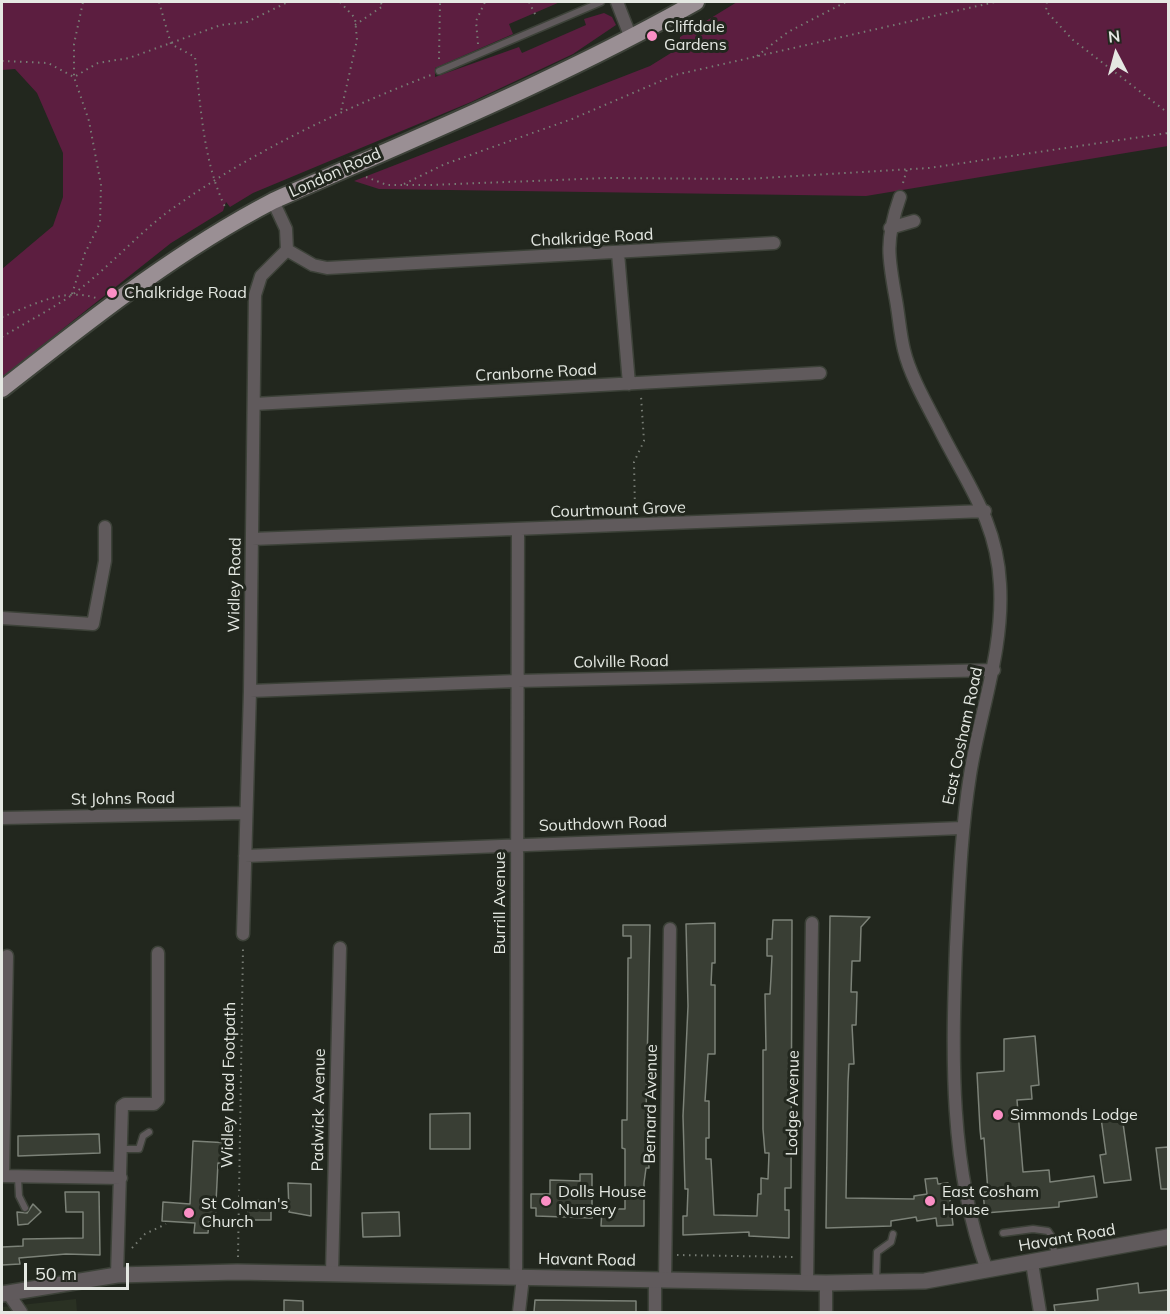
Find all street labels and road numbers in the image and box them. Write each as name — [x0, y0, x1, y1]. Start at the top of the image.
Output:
street label: London Road — [286, 144, 384, 202]
street label: Chalkridge Road — [530, 225, 654, 251]
street label: Cranborne Road — [475, 360, 597, 386]
street label: Courtmount Grove — [550, 498, 686, 522]
street label: Widley Road — [225, 537, 245, 633]
street label: Colville Road — [573, 652, 669, 672]
street label: East Cosham Road — [939, 665, 987, 807]
street label: St Johns Road — [71, 788, 175, 810]
street label: Southdown Road — [538, 812, 668, 836]
street label: Burrill Avenue — [490, 851, 510, 955]
street label: Widley Road Footpath — [218, 1002, 240, 1168]
street label: Bernard Avenue — [640, 1044, 662, 1164]
street label: Padwick Avenue — [308, 1048, 330, 1172]
street label: Lodge Avenue — [782, 1050, 804, 1156]
street label: Havant Road — [1017, 1220, 1117, 1256]
street label: Havant Road — [538, 1250, 636, 1270]

